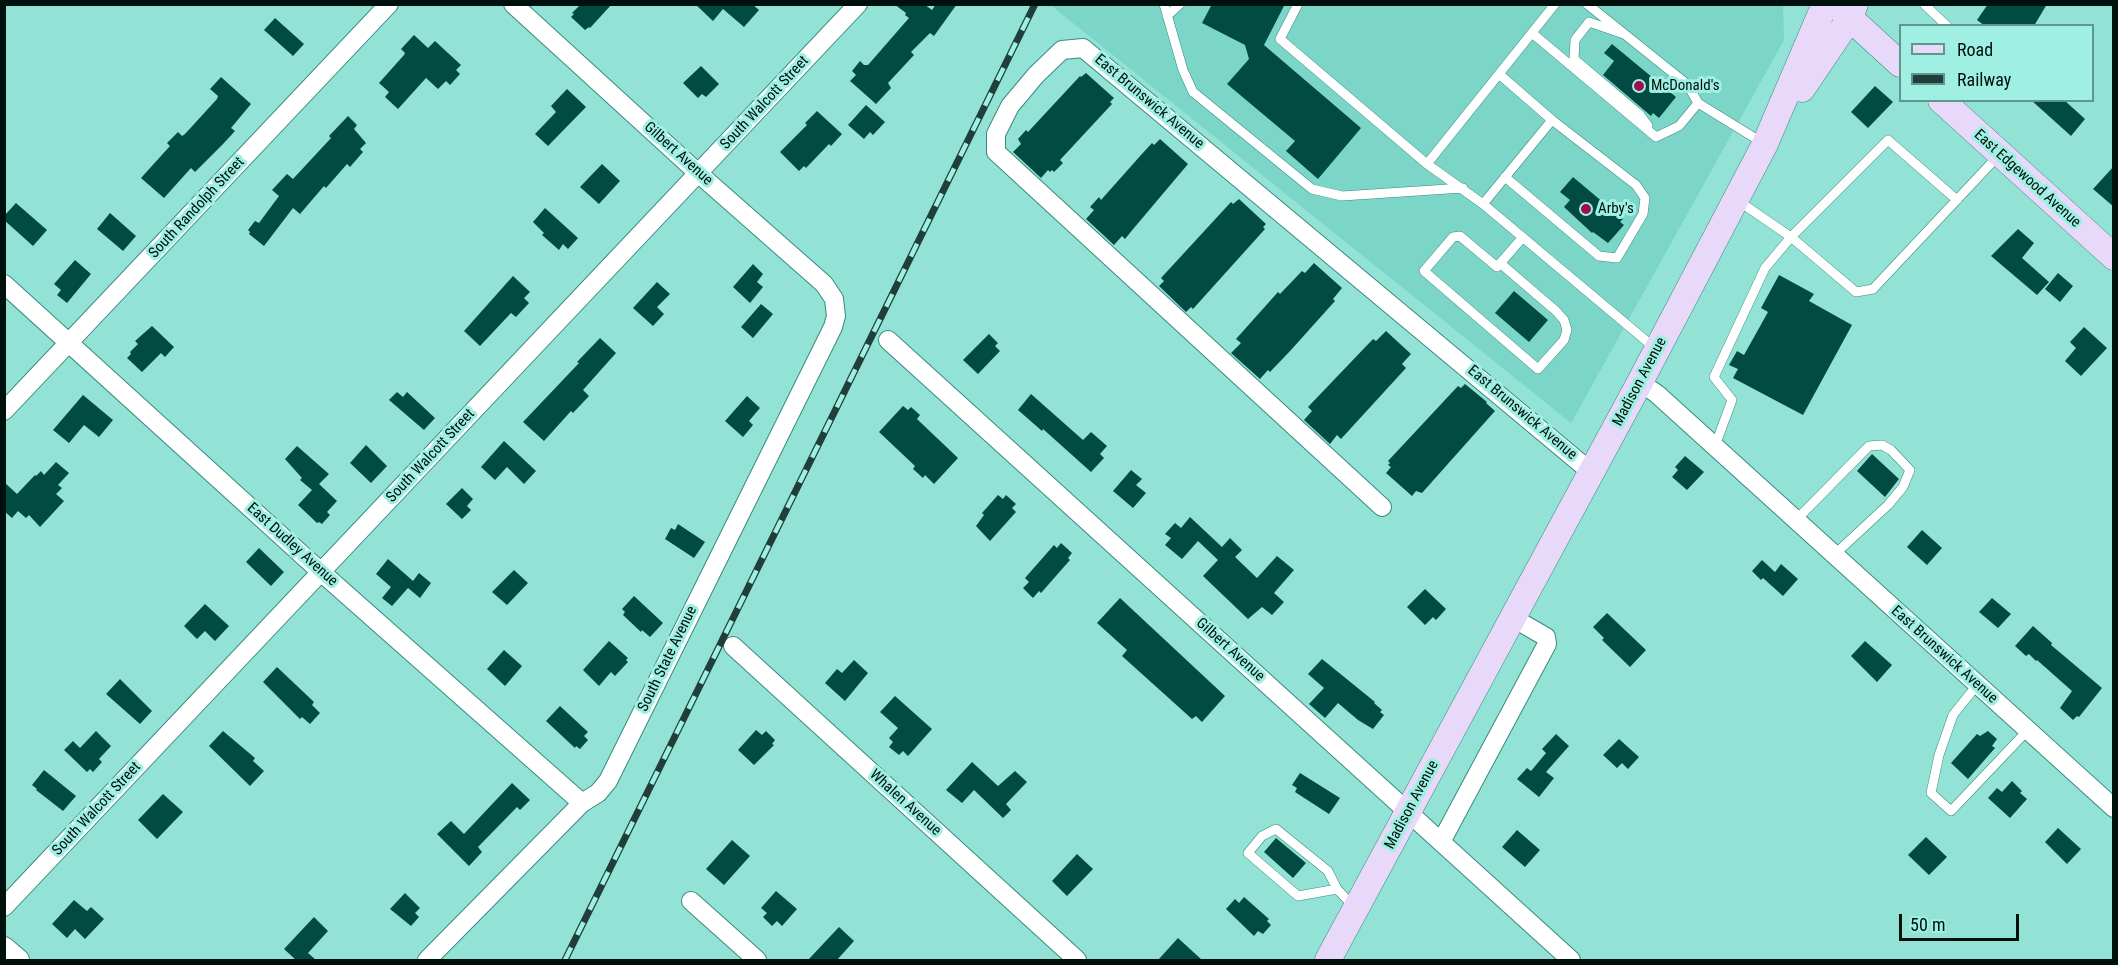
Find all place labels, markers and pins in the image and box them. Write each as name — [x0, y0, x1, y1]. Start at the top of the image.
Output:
place label: McDonald's — [1651, 77, 1720, 95]
marker: McDonald's — [1632, 79, 1646, 93]
place label: Arby's — [1598, 200, 1634, 218]
marker: Arby's — [1579, 202, 1593, 216]

